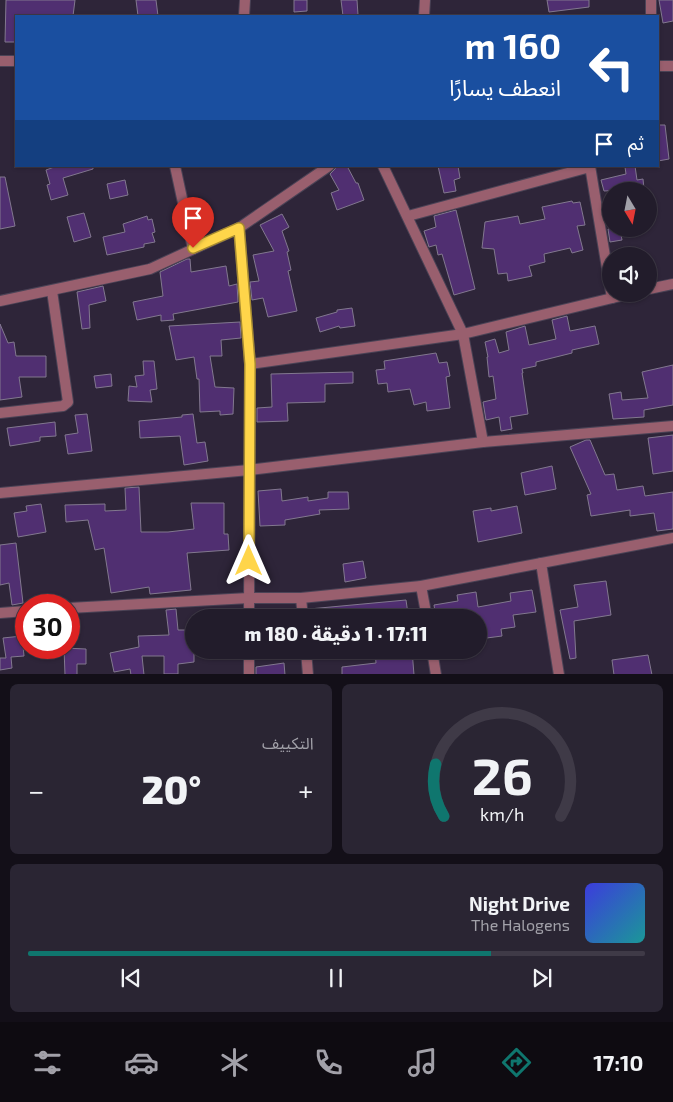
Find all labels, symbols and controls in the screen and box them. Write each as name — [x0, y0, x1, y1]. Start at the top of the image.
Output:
text: 160 m — [465, 24, 561, 66]
icon: left — [579, 35, 644, 100]
text: انعطف يسارًا — [449, 74, 561, 100]
icon: arrive — [590, 130, 618, 158]
text: ثم — [628, 131, 644, 154]
north arrow — [602, 182, 658, 238]
map controls — [602, 182, 657, 302]
pin — [172, 197, 214, 248]
icon: arrive — [179, 204, 207, 232]
button: sound — [602, 247, 657, 302]
position arrow — [222, 534, 274, 586]
speed limit sign: 30 — [15, 594, 80, 659]
text: 17:11 · 1 دقيقة · 180 m — [245, 622, 427, 645]
text: التكييف — [262, 733, 314, 752]
text: 26 — [472, 743, 533, 805]
text: 20° — [141, 766, 201, 812]
text: − — [28, 773, 44, 807]
text: + — [298, 773, 314, 807]
text: km/h — [480, 803, 524, 825]
text: Night Drive — [469, 892, 570, 915]
text: The Halogens — [471, 915, 570, 934]
icon: previous — [117, 964, 145, 992]
icon: pause — [322, 964, 350, 992]
icon: next — [528, 964, 556, 992]
icon: filters — [30, 1045, 65, 1080]
icon: car — [124, 1045, 159, 1080]
icon: climate — [217, 1045, 252, 1080]
icon: phone — [311, 1045, 346, 1080]
icon: music — [405, 1045, 440, 1080]
icon: directions — [499, 1045, 534, 1080]
text: 17:10 — [593, 1049, 644, 1075]

